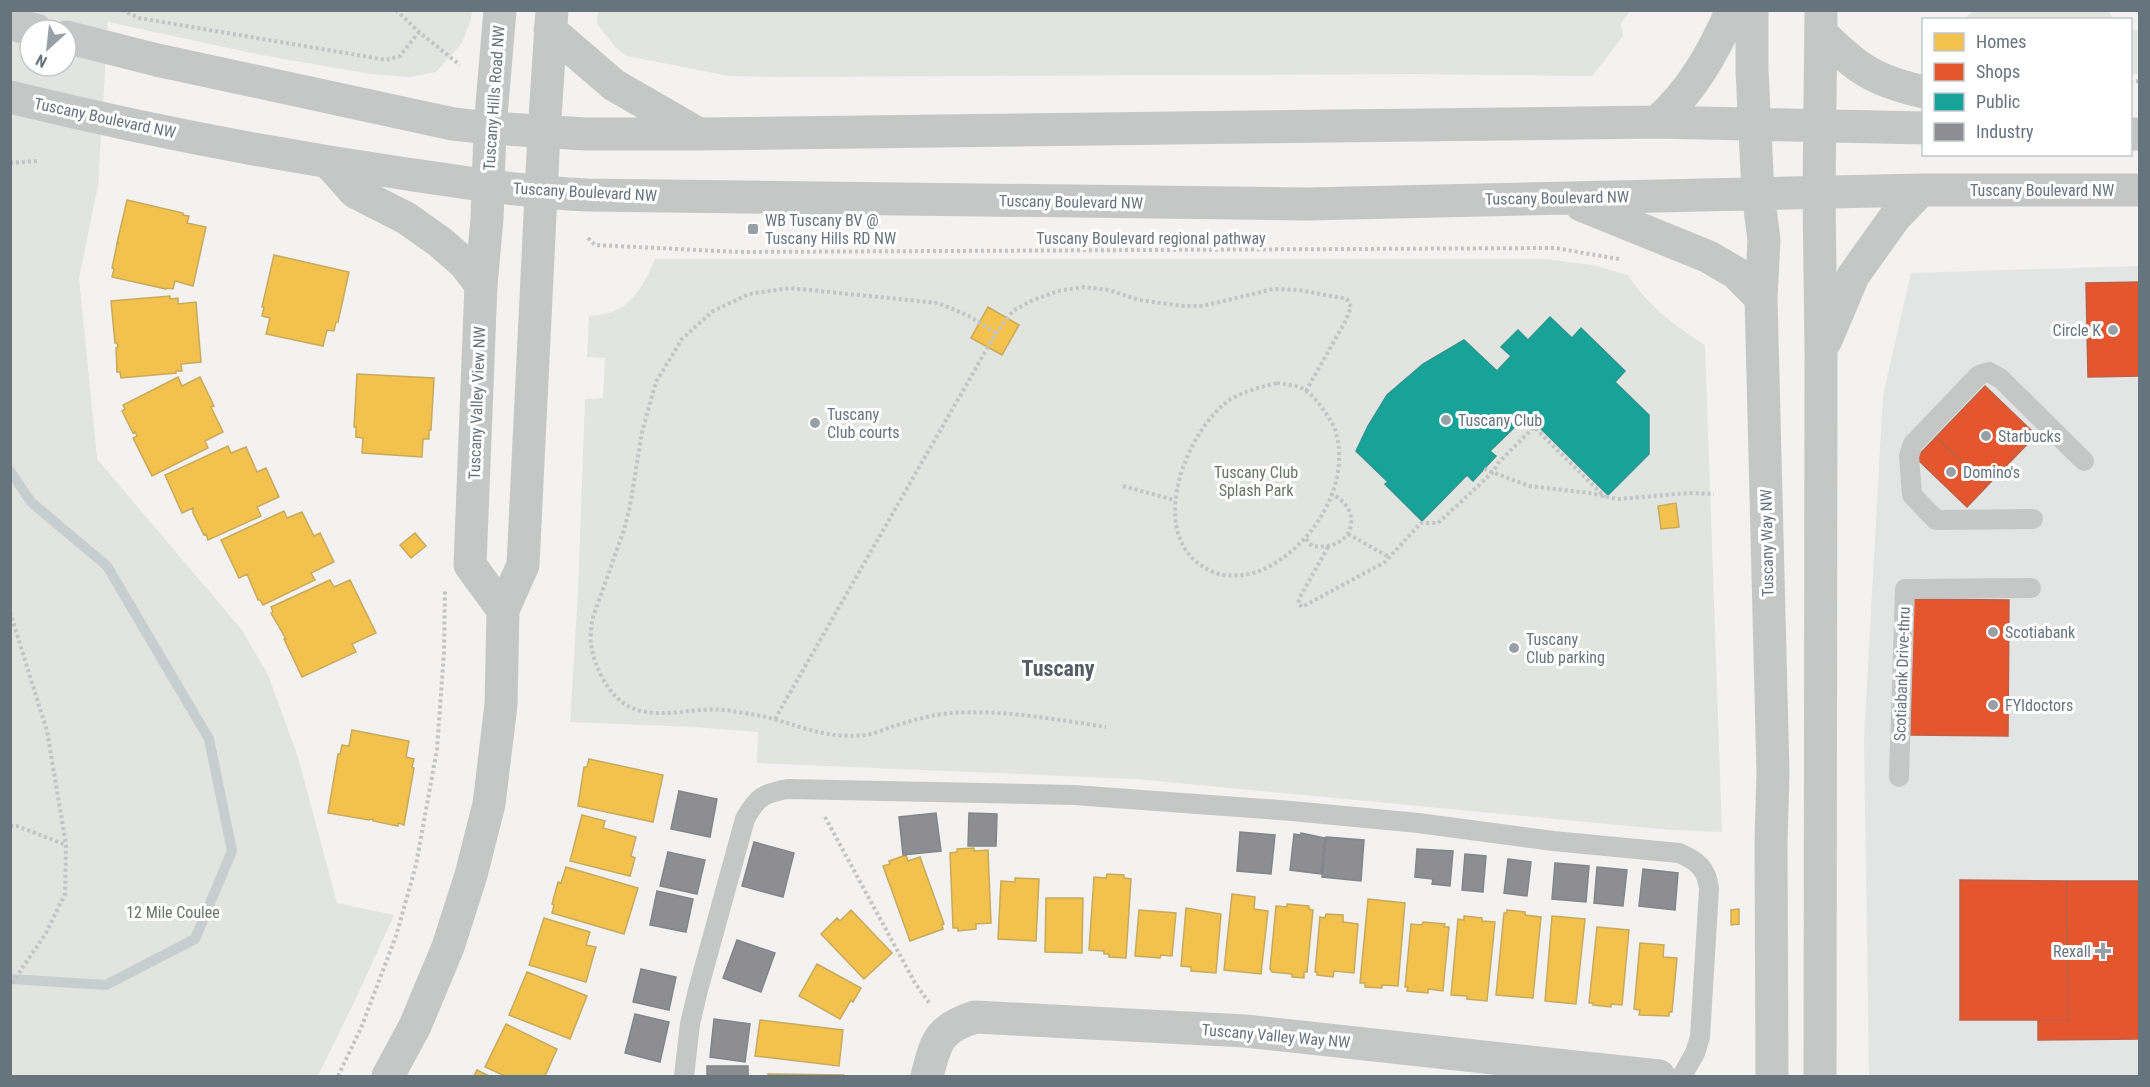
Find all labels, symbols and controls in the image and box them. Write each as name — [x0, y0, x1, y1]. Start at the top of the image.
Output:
north arrow — [18, 18, 78, 78]
legend — [1922, 18, 2132, 156]
street label: Tuscany Hills Road NW — [479, 25, 509, 171]
text: Homes — [1976, 31, 2026, 52]
text: N — [33, 50, 50, 72]
text: Shops — [1976, 61, 2020, 82]
text: Public — [1976, 91, 2020, 112]
street label: Tuscany Boulevard NW — [33, 94, 177, 142]
text: Industry — [1976, 121, 2034, 142]
street label: Tuscany Boulevard NW — [513, 179, 657, 205]
street label: Tuscany Boulevard NW — [1970, 181, 2114, 200]
street label: Tuscany Boulevard NW — [1485, 187, 1629, 209]
street label: Tuscany Boulevard NW — [999, 191, 1143, 213]
place label: WB Tuscany BV @ Tuscany Hills RD NW — [765, 211, 896, 248]
marker: WB Tuscany BV @ Tuscany Hills RD NW — [746, 222, 760, 236]
street label: Tuscany Boulevard regional pathway — [1036, 229, 1266, 248]
place label: Circle K — [2053, 321, 2101, 340]
marker: Circle K — [2106, 323, 2120, 337]
street label: Tuscany Valley View NW — [465, 326, 489, 480]
place label: Tuscany Club courts — [827, 405, 900, 442]
place label: Tuscany Club — [1458, 411, 1542, 430]
marker: Tuscany Club — [1439, 413, 1453, 427]
marker: Tuscany Club courts — [808, 416, 822, 430]
place label: Starbucks — [1998, 427, 2061, 446]
marker: Starbucks — [1979, 429, 1993, 443]
park label: Tuscany Club Splash Park — [1214, 463, 1298, 500]
place label: Domino's — [1963, 463, 2020, 482]
marker: Domino's — [1944, 465, 1958, 479]
street label: Tuscany Way NW — [1757, 489, 1777, 597]
street label: Scotiabank Drive-thru — [1890, 606, 1914, 742]
place label: Scotiabank — [2005, 623, 2076, 642]
marker: Scotiabank — [1986, 625, 2000, 639]
place label: Tuscany Club parking — [1526, 630, 1605, 667]
marker: Tuscany Club parking — [1507, 641, 1521, 655]
district label: Tuscany — [1021, 656, 1095, 681]
place label: FYIdoctors — [2005, 696, 2073, 715]
marker: FYIdoctors — [1986, 698, 2000, 712]
park label: 12 Mile Coulee — [126, 903, 220, 922]
place label: Rexall — [2053, 942, 2091, 961]
marker: Rexall — [2096, 944, 2110, 958]
street label: Tuscany Valley Way NW — [1201, 1020, 1351, 1052]

